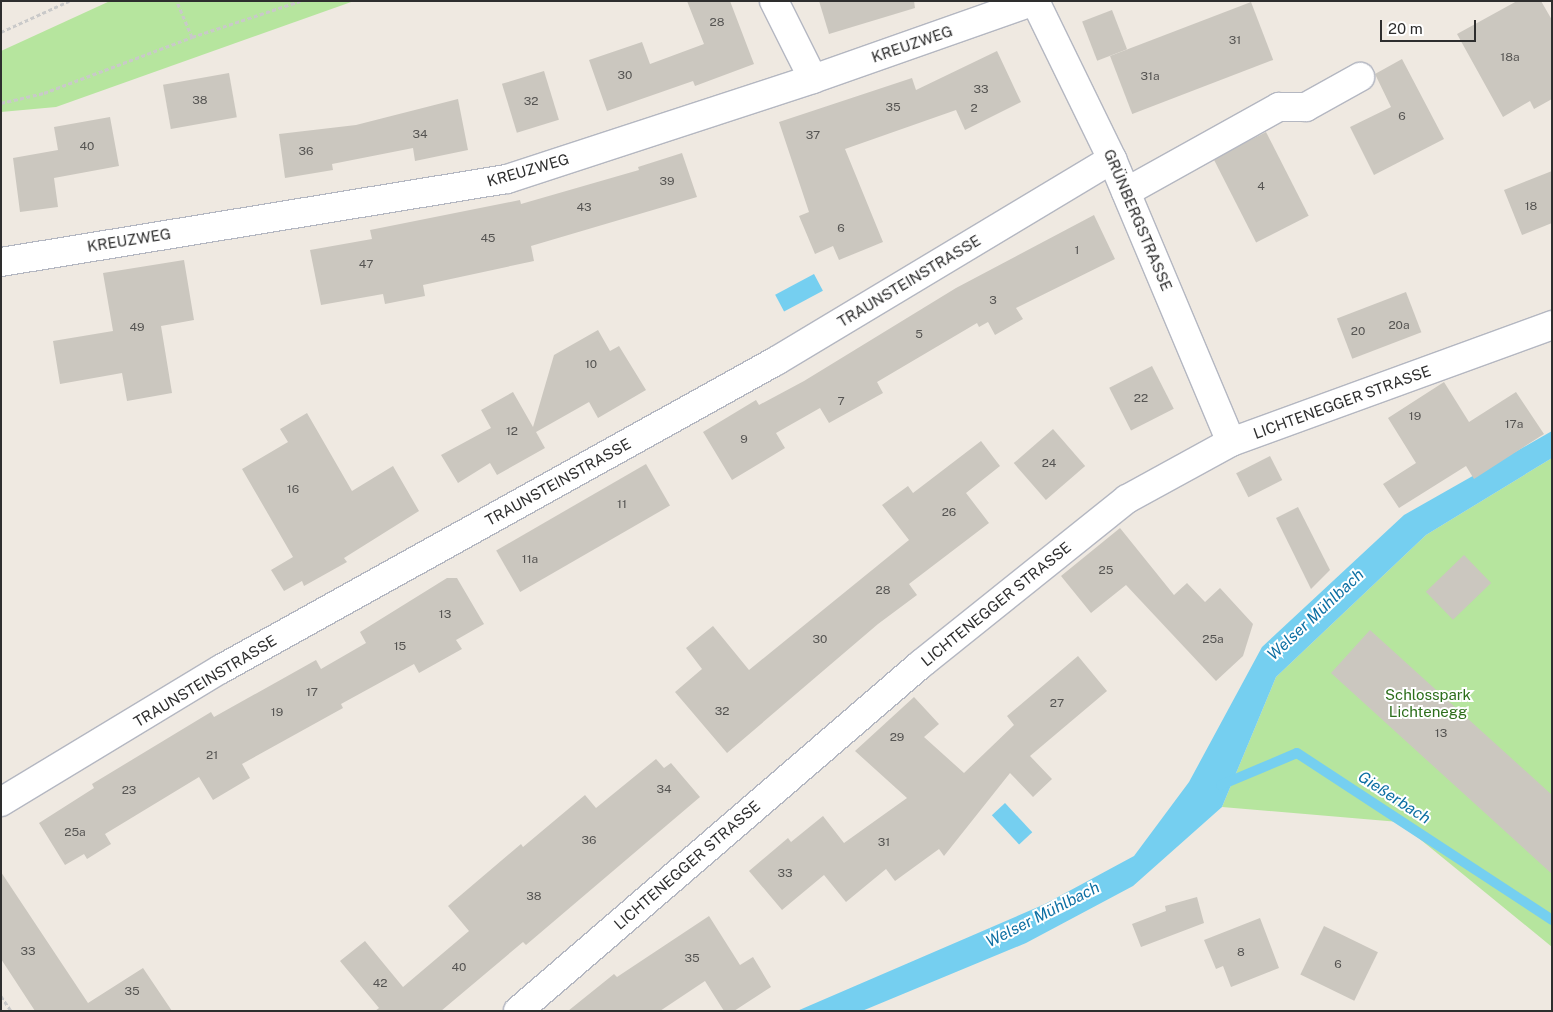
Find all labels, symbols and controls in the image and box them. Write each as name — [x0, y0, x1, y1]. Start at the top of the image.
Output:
scale bar — [1383, 10, 1479, 42]
house number: 28 — [710, 16, 724, 30]
text: 20 m — [1388, 20, 1423, 37]
street label: KREUZWEG — [869, 22, 955, 66]
house number: 31 — [1229, 34, 1241, 48]
house number: 18a — [1500, 51, 1520, 65]
house number: 30 — [618, 69, 632, 83]
house number: 31a — [1140, 70, 1160, 84]
house number: 33 — [973, 83, 989, 97]
house number: 38 — [192, 94, 208, 108]
house number: 32 — [524, 95, 538, 109]
house number: 35 — [885, 101, 901, 115]
house number: 2 — [970, 102, 978, 116]
house number: 6 — [1398, 110, 1406, 124]
house number: 34 — [412, 128, 428, 142]
house number: 37 — [806, 129, 820, 143]
house number: 40 — [80, 140, 94, 154]
house number: 36 — [299, 145, 313, 159]
street label: GRÜNBERGSTRASSE — [1100, 147, 1176, 293]
street label: KREUZWEG — [485, 150, 571, 190]
house number: 39 — [660, 175, 674, 189]
house number: 4 — [1257, 180, 1265, 194]
house number: 18 — [1525, 200, 1537, 214]
house number: 43 — [576, 201, 592, 215]
house number: 6 — [837, 222, 845, 236]
street label: KREUZWEG — [86, 224, 172, 256]
street label: TRAUNSTEINSTRASSE — [834, 231, 984, 331]
house number: 45 — [480, 232, 496, 246]
house number: 1 — [1075, 244, 1079, 258]
house number: 47 — [359, 258, 373, 272]
house number: 3 — [989, 294, 997, 308]
house number: 20a — [1388, 319, 1410, 333]
house number: 49 — [129, 321, 145, 335]
house number: 20 — [1351, 325, 1365, 339]
house number: 5 — [915, 328, 923, 342]
house number: 10 — [585, 358, 597, 372]
street label: LICHTENEGGER STRASSE — [1251, 361, 1433, 443]
house number: 22 — [1134, 392, 1148, 406]
house number: 7 — [837, 395, 845, 409]
house number: 19 — [1409, 410, 1421, 424]
house number: 17a — [1505, 418, 1523, 432]
house number: 12 — [506, 425, 518, 439]
house number: 9 — [740, 433, 748, 447]
street label: TRAUNSTEINSTRASSE — [482, 434, 634, 530]
house number: 24 — [1042, 457, 1056, 471]
house number: 16 — [287, 483, 299, 497]
house number: 11 — [617, 498, 627, 512]
house number: 26 — [942, 506, 956, 520]
street label: LICHTENEGGER STRASSE — [917, 538, 1075, 670]
house number: 11a — [522, 553, 538, 567]
house number: 25 — [1099, 564, 1113, 578]
water label: Welser Mühlbach — [1264, 565, 1368, 665]
house number: 28 — [876, 584, 890, 598]
house number: 13 — [439, 608, 451, 622]
street label: TRAUNSTEINSTRASSE — [130, 631, 280, 731]
house number: 30 — [813, 633, 827, 647]
house number: 25a — [1202, 633, 1224, 647]
house number: 15 — [394, 640, 406, 654]
park label: Schlosspark Lichtenegg — [1385, 685, 1471, 720]
house number: 17 — [306, 686, 318, 700]
house number: 27 — [1050, 697, 1064, 711]
house number: 32 — [715, 705, 729, 719]
house number: 19 — [271, 706, 283, 720]
house number: 13 — [1435, 727, 1447, 741]
house number: 29 — [890, 731, 904, 745]
house number: 21 — [206, 749, 218, 763]
water label: Gießerbach — [1354, 767, 1434, 829]
house number: 34 — [656, 783, 672, 797]
house number: 23 — [122, 784, 136, 798]
street label: LICHTENEGGER STRASSE — [610, 797, 764, 933]
house number: 25a — [64, 826, 86, 840]
house number: 36 — [582, 834, 596, 848]
house number: 31 — [878, 836, 890, 850]
house number: 33 — [777, 867, 793, 881]
water label: Welser Mühlbach — [983, 878, 1103, 952]
house number: 38 — [526, 890, 542, 904]
house number: 33 — [20, 945, 36, 959]
house number: 8 — [1237, 946, 1245, 960]
house number: 35 — [684, 952, 700, 966]
house number: 6 — [1334, 958, 1342, 972]
house number: 40 — [452, 961, 466, 975]
house number: 42 — [373, 977, 387, 991]
house number: 35 — [124, 985, 140, 999]

